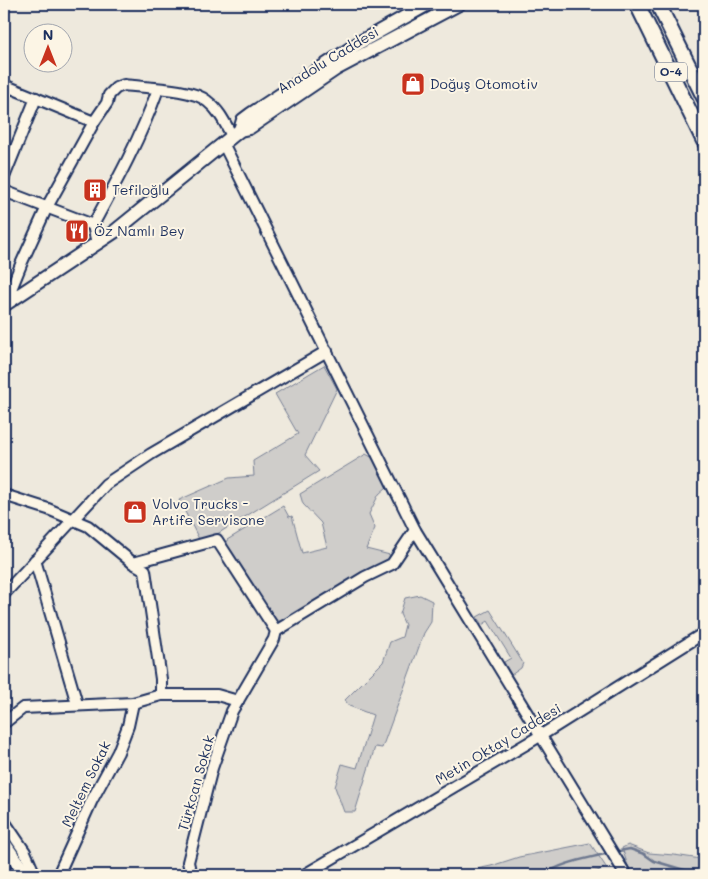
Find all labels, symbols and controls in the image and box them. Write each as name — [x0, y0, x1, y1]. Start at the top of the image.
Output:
north arrow — [22, 22, 72, 72]
street label: Anadolu Caddesi — [273, 22, 382, 97]
text: N — [43, 25, 53, 44]
road number: O-4 — [655, 62, 687, 82]
shop icon: Doğuş Otomotiv — [400, 71, 426, 97]
place label: Doğuş Otomotiv — [430, 74, 538, 93]
building icon: Tefiloğlu — [82, 177, 108, 203]
place label: Tefiloğlu — [112, 180, 169, 199]
restaurant icon: Öz Namlı Bey — [64, 218, 90, 244]
place label: Öz Namlı Bey — [94, 221, 185, 240]
place label: Volvo Trucks - Artife Servisone — [152, 494, 265, 529]
shop icon: Volvo Trucks - Artife Servisone — [122, 499, 148, 525]
street label: Metin Oktay Caddesi — [431, 698, 564, 789]
street label: Türkcan Sokak — [173, 733, 218, 833]
street label: Meltem Sokak — [57, 738, 115, 830]

